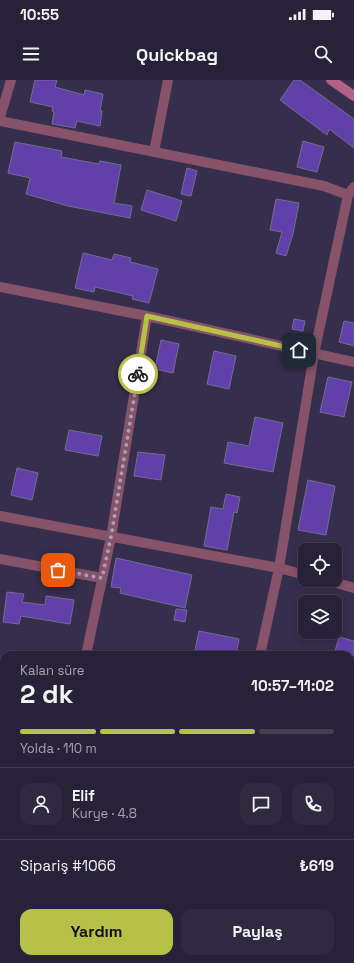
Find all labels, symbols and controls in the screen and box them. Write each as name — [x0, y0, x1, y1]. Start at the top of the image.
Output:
text: 10:55 — [20, 5, 59, 24]
icon: menu — [20, 43, 42, 65]
text: Quickbag — [136, 43, 218, 66]
icon: search — [312, 43, 334, 65]
pin — [282, 333, 316, 367]
icon: home — [288, 339, 310, 361]
courier — [118, 354, 158, 394]
icon: bike — [127, 363, 149, 385]
map controls — [298, 543, 342, 639]
button: locate — [298, 543, 342, 587]
pin — [41, 553, 75, 587]
icon: bag — [47, 559, 69, 581]
button: layers — [298, 595, 342, 639]
text: Kalan süre — [20, 662, 85, 679]
text: 10:57–11:02 — [251, 676, 334, 695]
text: 2 dk — [20, 677, 73, 711]
text: Yolda · 110 m — [20, 740, 97, 757]
button: person — [20, 783, 62, 825]
button: chat — [240, 783, 282, 825]
button: phone — [292, 783, 334, 825]
text: Elif — [72, 786, 95, 805]
text: Kurye · 4.8 — [72, 805, 137, 822]
text: Sipariş #1066 — [20, 856, 116, 875]
text: ₺619 — [299, 856, 334, 875]
button: Yardım — [20, 909, 173, 955]
button: Paylaş — [181, 909, 334, 955]

